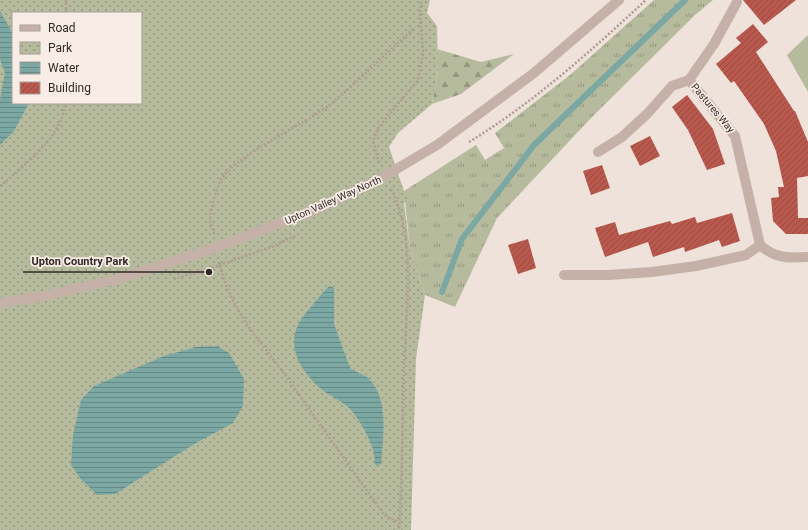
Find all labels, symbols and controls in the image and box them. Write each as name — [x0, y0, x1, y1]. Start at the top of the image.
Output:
legend — [12, 12, 142, 104]
text: Road — [48, 21, 76, 35]
text: Park — [48, 41, 73, 55]
text: Water — [48, 61, 79, 75]
text: Building — [48, 81, 91, 95]
street label: Pastures Way — [689, 81, 737, 135]
street label: Upton Valley Way North — [283, 174, 383, 226]
callout: Upton Country Park — [23, 249, 136, 272]
text: Upton Country Park — [32, 255, 129, 268]

